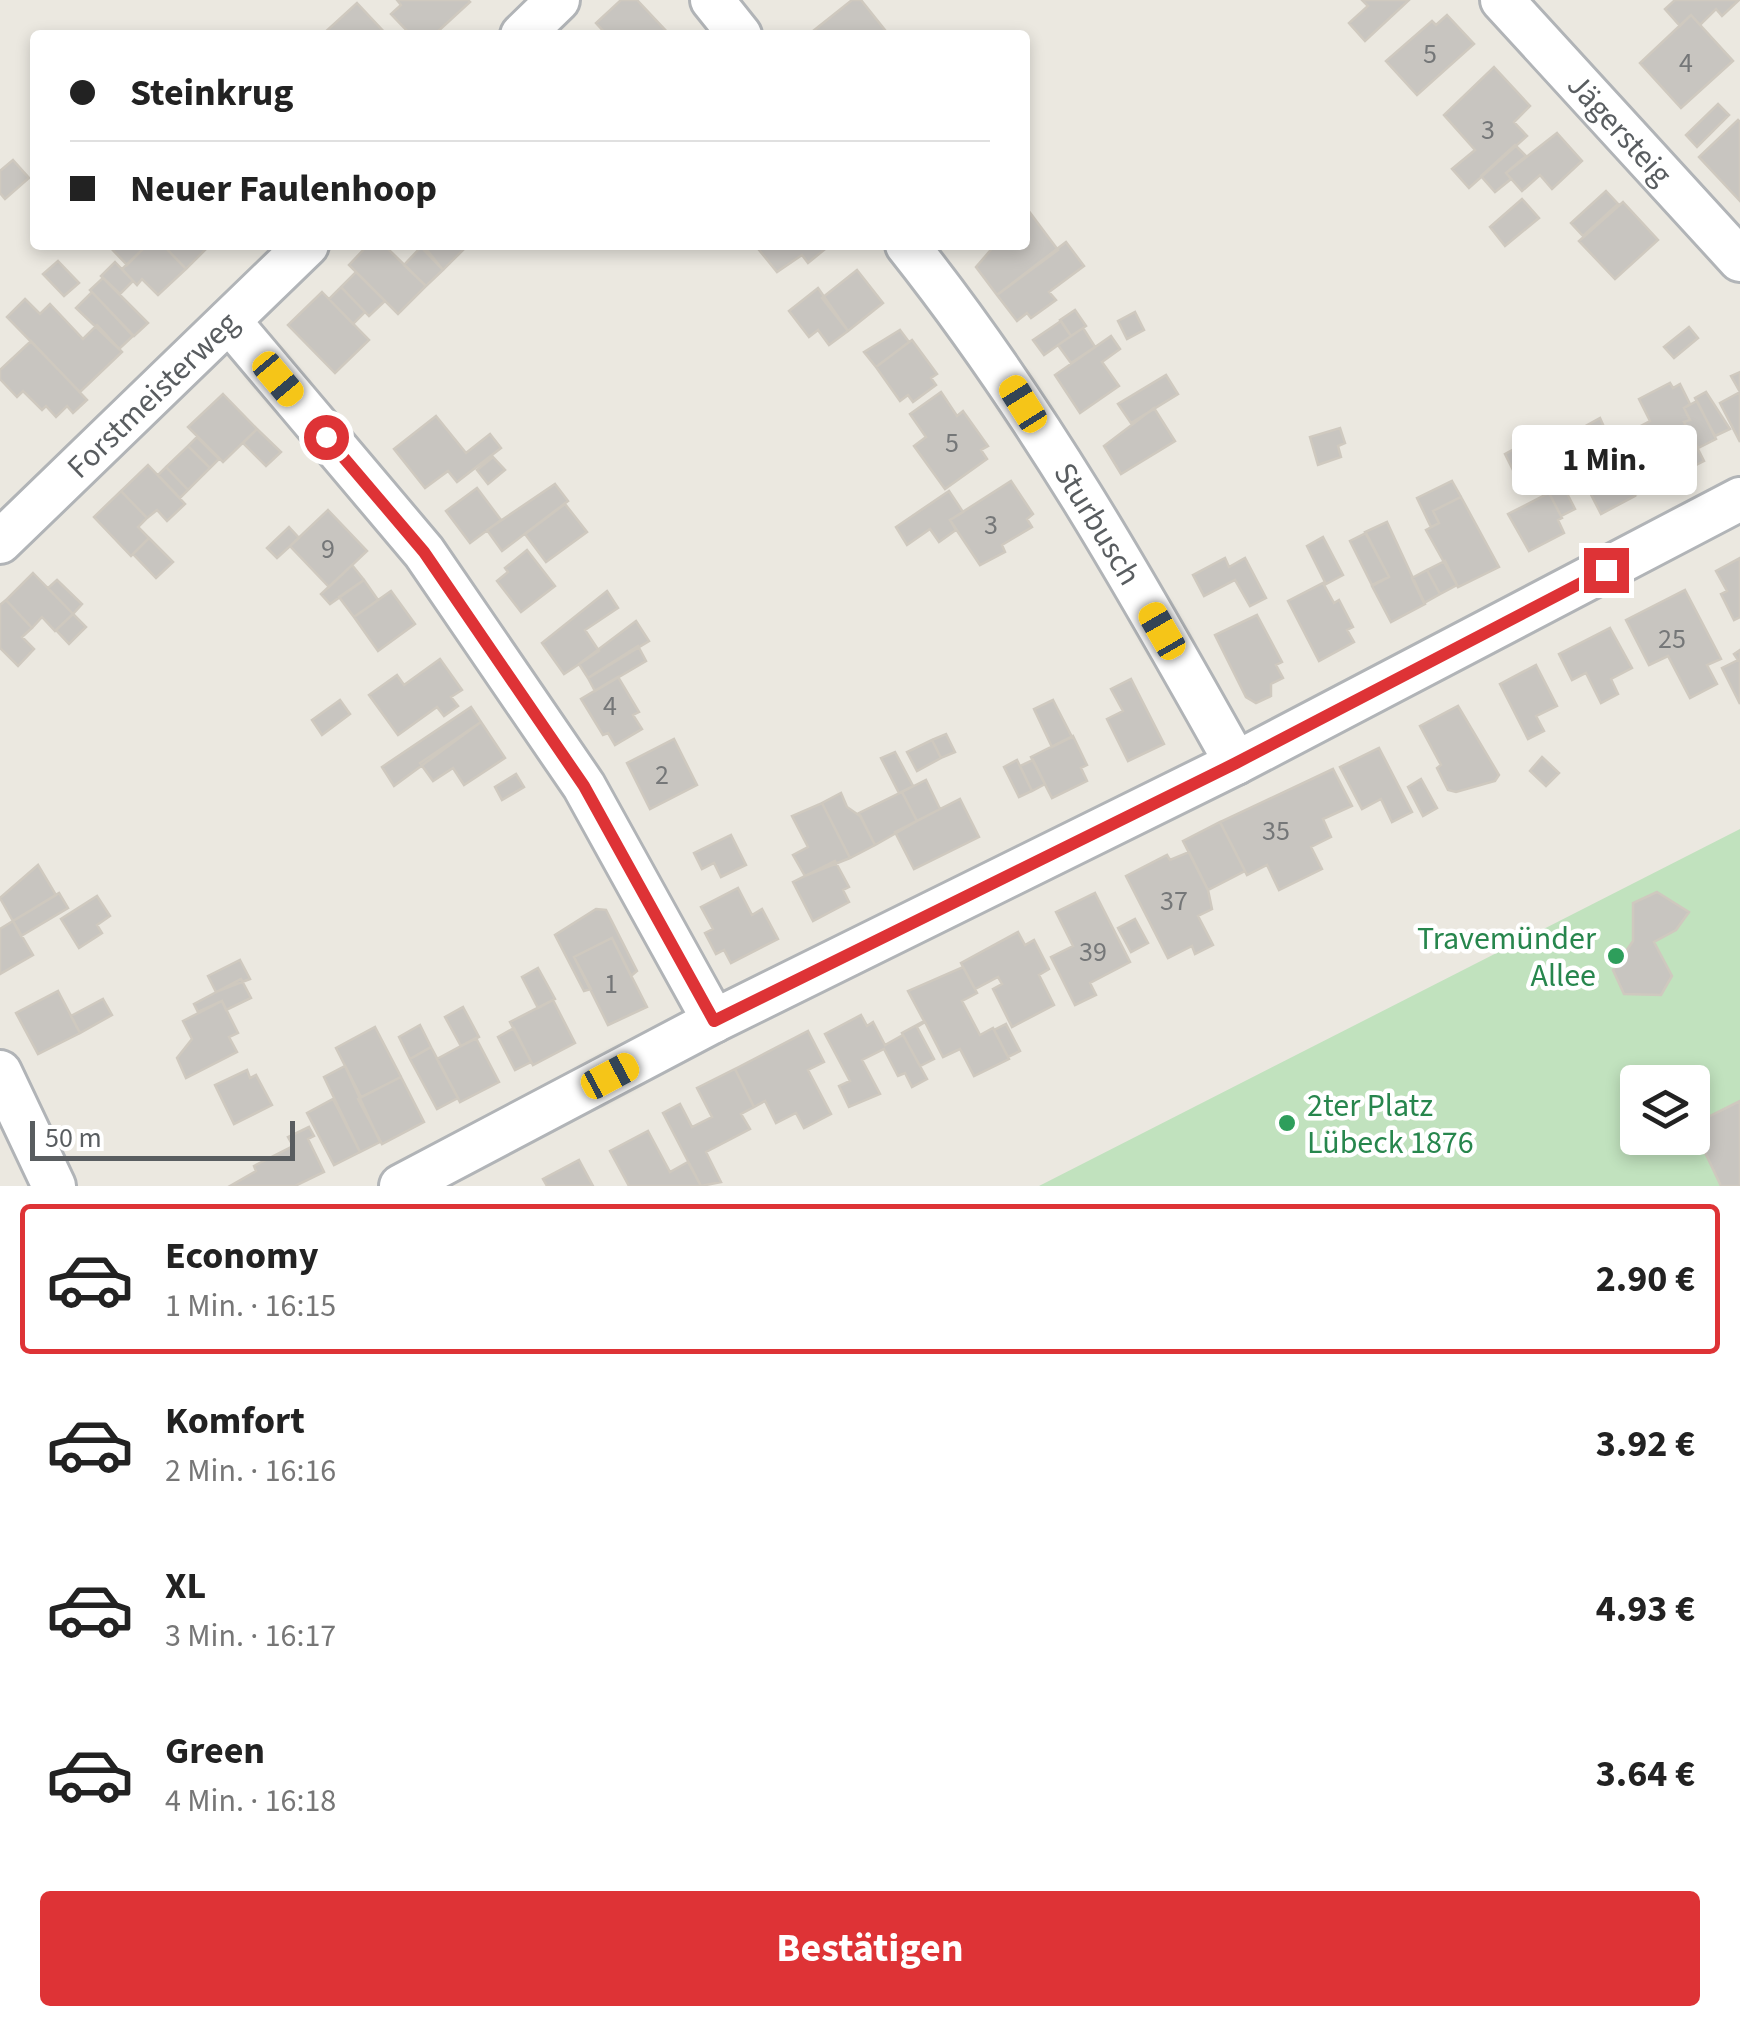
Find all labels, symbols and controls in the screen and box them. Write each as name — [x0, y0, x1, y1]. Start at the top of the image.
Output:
house number: 5 — [1423, 34, 1437, 74]
house number: 4 — [1679, 43, 1693, 83]
street label: Jägersteig — [1556, 64, 1683, 196]
text: Steinkrug — [130, 66, 294, 120]
house number: 3 — [1481, 110, 1495, 150]
text: Neuer Faulenhoop — [130, 162, 437, 216]
street label: Forstmeisterweg — [57, 301, 249, 489]
car — [247, 346, 309, 412]
car — [994, 371, 1052, 437]
route start — [304, 415, 349, 460]
house number: 5 — [945, 423, 959, 463]
callout: 1 Min. — [1514, 425, 1698, 495]
text: 1 Min. — [1562, 437, 1647, 483]
street label: Sturbusch — [1042, 454, 1152, 594]
house number: 3 — [984, 505, 998, 545]
house number: 9 — [321, 529, 335, 569]
route end — [1584, 548, 1629, 593]
car — [1134, 598, 1190, 664]
house number: 25 — [1658, 619, 1686, 659]
house number: 4 — [603, 686, 617, 726]
house number: 2 — [655, 755, 669, 795]
house number: 35 — [1262, 811, 1290, 851]
house number: 37 — [1160, 881, 1188, 921]
place label: Travemünder Allee — [1417, 916, 1597, 999]
house number: 39 — [1079, 932, 1107, 972]
marker: Travemünder Allee — [1605, 945, 1627, 967]
house number: 1 — [604, 964, 618, 1004]
car — [576, 1049, 644, 1103]
map controls — [1620, 1065, 1710, 1155]
button: layers — [1620, 1065, 1710, 1155]
place label: 2ter Platz Lübeck 1876 — [1307, 1083, 1474, 1166]
marker: 2ter Platz Lübeck 1876 — [1276, 1112, 1298, 1134]
scale bar — [30, 1116, 295, 1160]
text: 50 m — [45, 1118, 102, 1158]
text: Economy — [165, 1229, 318, 1283]
icon: car — [45, 1234, 135, 1324]
text: 2.90 € — [1596, 1252, 1695, 1306]
text: 1 Min. · 16:15 — [165, 1283, 336, 1329]
text: Komfort — [165, 1394, 305, 1448]
icon: car — [45, 1399, 135, 1489]
text: 3.92 € — [1596, 1417, 1695, 1471]
text: 2 Min. · 16:16 — [165, 1448, 336, 1494]
text: XL — [165, 1559, 206, 1613]
icon: car — [45, 1564, 135, 1654]
text: 4.93 € — [1596, 1582, 1695, 1636]
text: 3 Min. · 16:17 — [165, 1613, 336, 1659]
text: Green — [165, 1724, 265, 1778]
icon: car — [45, 1729, 135, 1819]
text: 3.64 € — [1596, 1747, 1695, 1801]
text: 4 Min. · 16:18 — [165, 1778, 336, 1824]
button: Bestätigen — [40, 1891, 1700, 2006]

